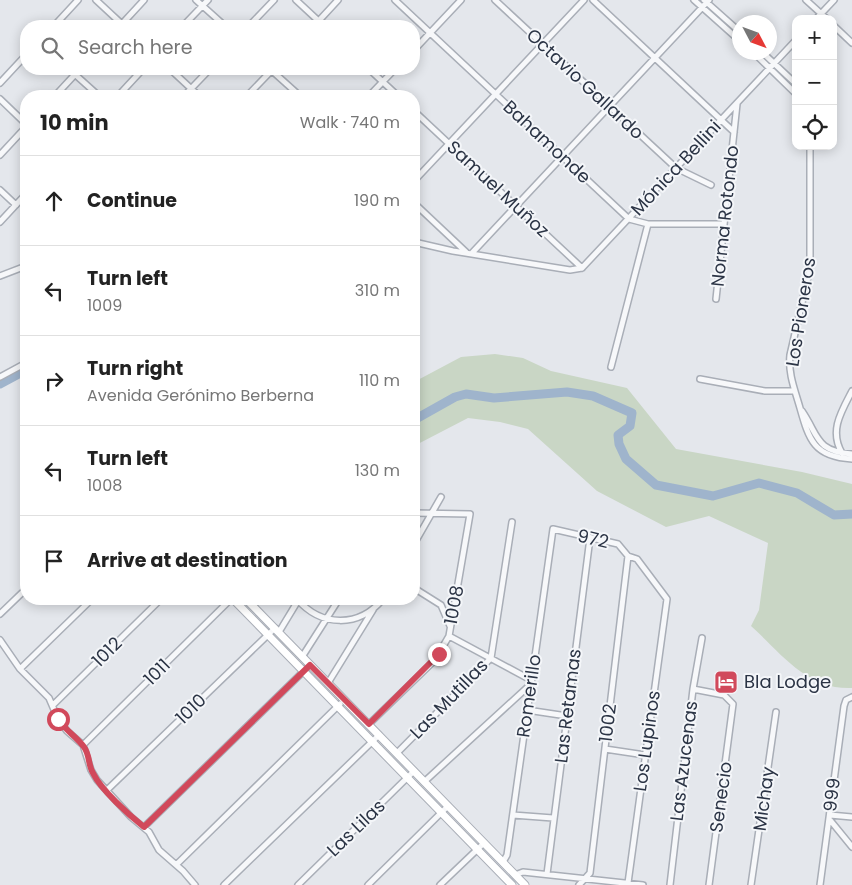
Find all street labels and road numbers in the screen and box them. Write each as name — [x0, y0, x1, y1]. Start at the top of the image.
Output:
street label: Octavio Gallardo — [521, 23, 650, 145]
street label: Bahamonde — [498, 94, 597, 189]
street label: Mónica Bellini — [625, 114, 726, 221]
street label: Samuel Muñoz — [442, 135, 555, 243]
street label: Norma Rotondo — [705, 144, 744, 288]
street label: Los Pioneros — [780, 256, 821, 368]
street label: 972 — [575, 523, 611, 554]
street label: 1008 — [438, 583, 469, 627]
street label: 1012 — [86, 631, 127, 672]
street label: Las Retamas — [548, 647, 587, 765]
street label: 1011 — [138, 653, 176, 691]
street label: Las Mutillas — [404, 653, 493, 744]
street label: Romerillo — [510, 653, 547, 739]
street label: 1010 — [170, 688, 212, 729]
street label: Los Lupinos — [627, 689, 666, 793]
street label: Las Azucenas — [664, 699, 703, 823]
street label: 1002 — [593, 702, 622, 744]
street label: Senecio — [703, 760, 738, 834]
street label: Michay — [747, 765, 780, 833]
street label: 999 — [817, 777, 846, 813]
street label: Las Lilas — [321, 794, 390, 862]

